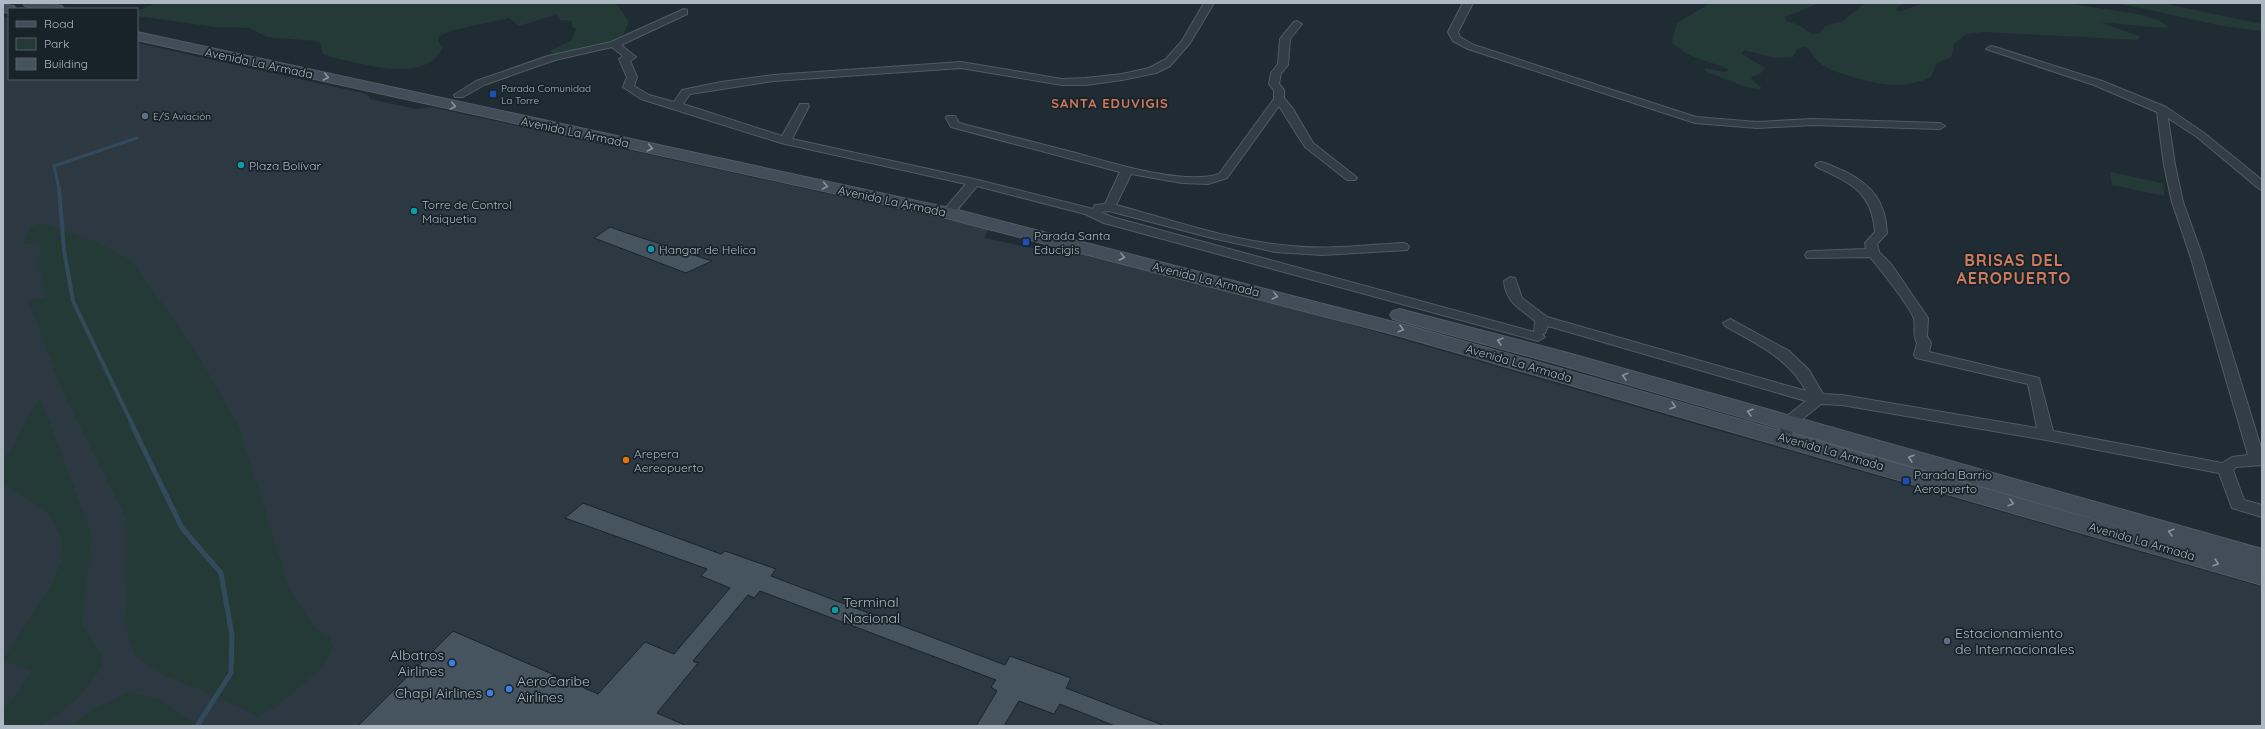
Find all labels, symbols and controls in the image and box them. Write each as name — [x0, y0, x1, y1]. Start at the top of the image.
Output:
legend — [8, 8, 138, 80]
text: Road — [44, 16, 74, 31]
text: Park — [44, 36, 69, 51]
street label: Avenida La Armada — [204, 44, 314, 82]
text: Building — [44, 56, 88, 71]
one-way arrow — [322, 73, 329, 81]
place label: Parada Comunidad La Torre — [501, 82, 591, 107]
marker: Parada Comunidad La Torre — [488, 89, 498, 99]
district label: SANTA EDUVIGIS — [1051, 95, 1169, 111]
one-way arrow — [449, 101, 456, 109]
place label: E/S Aviación — [153, 110, 211, 123]
marker: E/S Aviación — [140, 111, 150, 121]
street label: Avenida La Armada — [520, 113, 630, 151]
one-way arrow — [646, 144, 653, 152]
place label: Plaza Bolívar — [249, 158, 321, 173]
marker: Plaza Bolívar — [236, 160, 246, 170]
one-way arrow — [821, 182, 828, 190]
street label: Avenida La Armada — [837, 182, 947, 220]
place label: Torre de Control Maiquetia — [422, 197, 512, 226]
marker: Torre de Control Maiquetia — [409, 206, 419, 216]
place label: Parada Santa Educigis — [1034, 228, 1110, 257]
marker: Parada Santa Educigis — [1021, 237, 1031, 247]
place label: Hangar de Helica — [659, 242, 756, 257]
marker: Hangar de Helica — [646, 244, 656, 254]
district label: BRISAS DEL AEROPUERTO — [1956, 250, 2072, 288]
one-way arrow — [1118, 252, 1125, 261]
street label: Avenida La Armada — [1151, 258, 1261, 300]
one-way arrow — [1271, 291, 1278, 300]
one-way arrow — [1397, 324, 1404, 333]
one-way arrow — [1497, 337, 1504, 346]
street label: Avenida La Armada — [1464, 341, 1574, 385]
one-way arrow — [1622, 372, 1629, 381]
one-way arrow — [1670, 401, 1677, 410]
one-way arrow — [1747, 408, 1754, 417]
street label: Avenida La Armada — [1776, 429, 1886, 473]
place label: Arepera Aereopuerto — [634, 446, 704, 475]
one-way arrow — [1908, 454, 1915, 463]
marker: Arepera Aereopuerto — [621, 455, 631, 465]
place label: Parada Barrio Aeropuerto — [1914, 467, 1992, 496]
marker: Parada Barrio Aeropuerto — [1901, 476, 1911, 486]
one-way arrow — [2007, 498, 2014, 507]
street label: Avenida La Armada — [2087, 519, 2197, 563]
one-way arrow — [2167, 528, 2174, 537]
one-way arrow — [2212, 558, 2219, 567]
place label: Terminal Nacional — [843, 593, 900, 627]
marker: Terminal Nacional — [830, 605, 840, 615]
place label: Estacionamiento de Internacionales — [1955, 624, 2074, 658]
marker: Estacionamiento de Internacionales — [1942, 636, 1952, 646]
place label: Albatros Airlines — [390, 646, 444, 680]
marker: Albatros Airlines — [447, 658, 457, 668]
place label: AeroCaribe Airlines — [517, 672, 590, 706]
place label: Chapi Airlines — [395, 684, 482, 702]
marker: AeroCaribe Airlines — [504, 684, 514, 694]
marker: Chapi Airlines — [485, 688, 495, 698]

